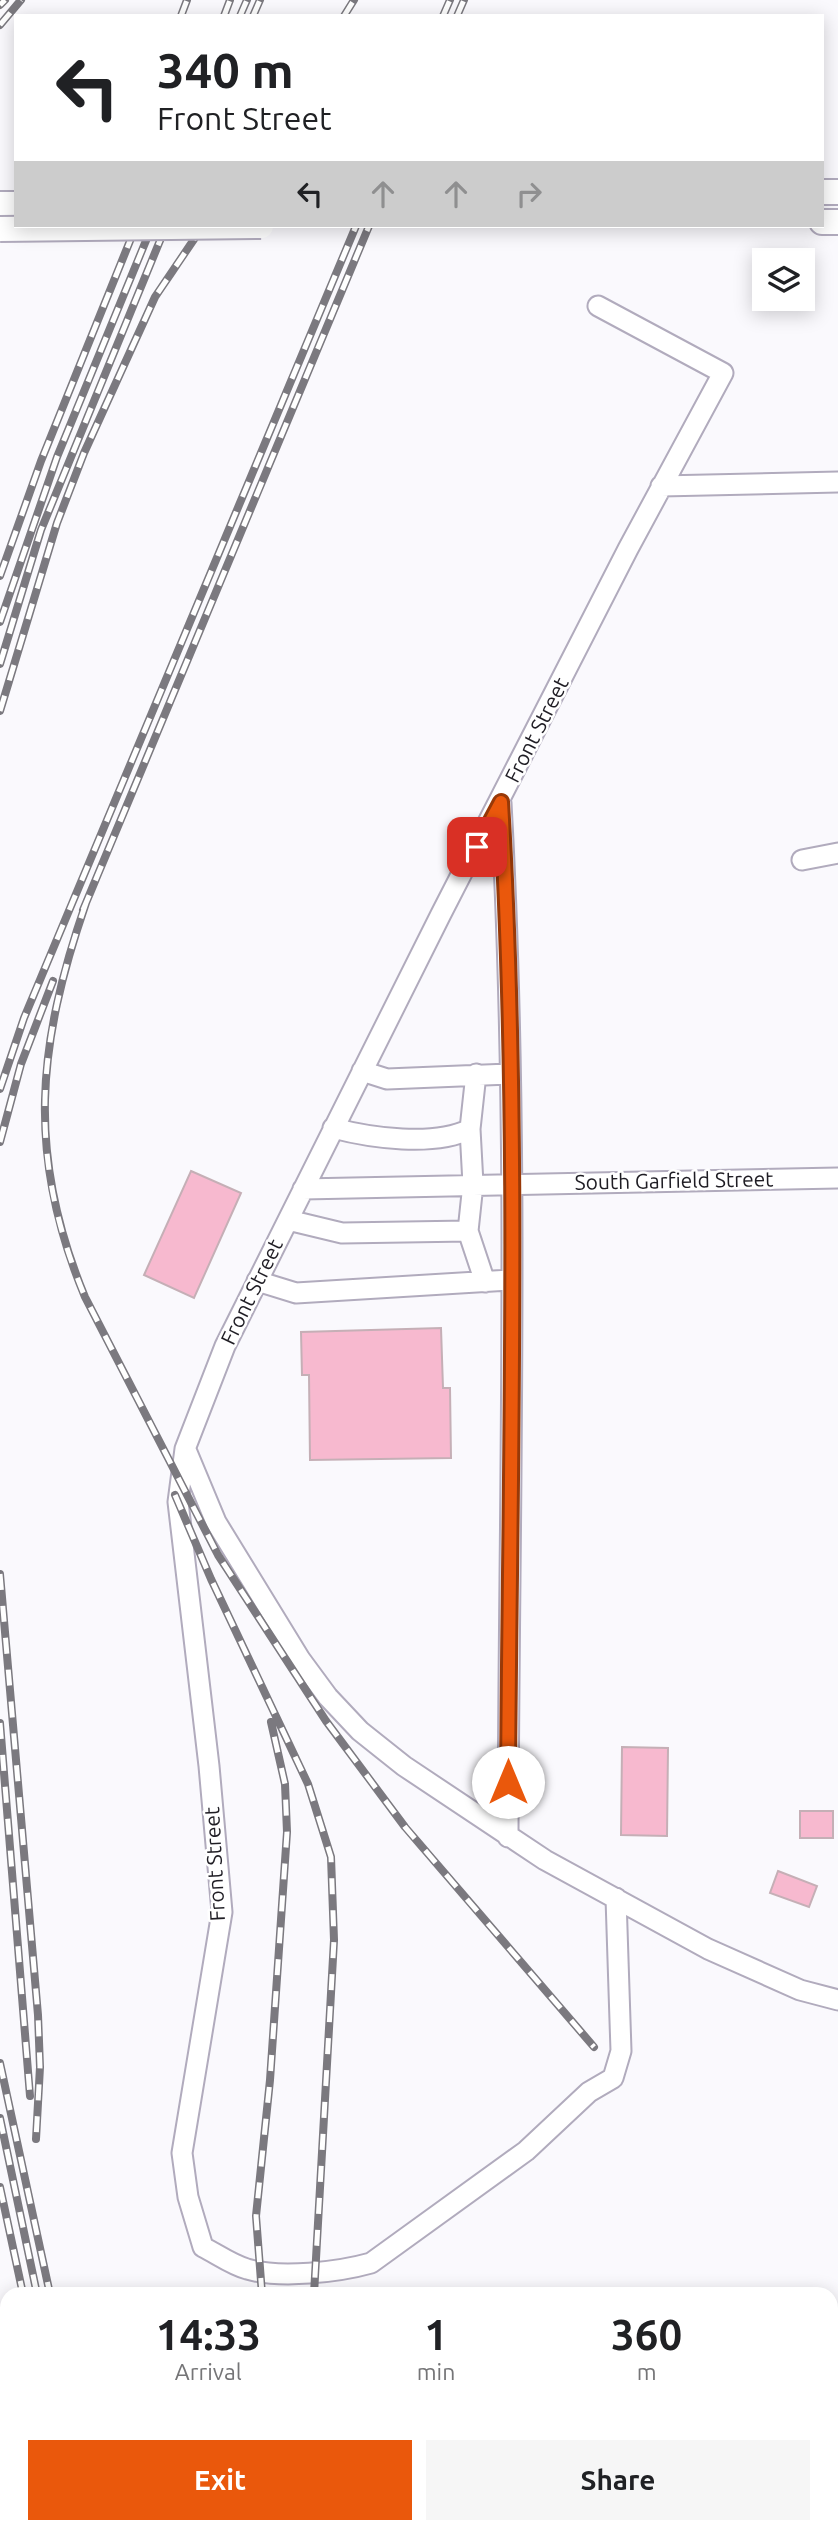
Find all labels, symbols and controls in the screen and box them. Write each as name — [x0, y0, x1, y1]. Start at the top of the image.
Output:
icon: left — [42, 42, 133, 133]
text: 340 m — [157, 42, 294, 97]
text: Front Street — [157, 100, 332, 136]
icon: left — [291, 175, 329, 213]
icon: ahead — [364, 175, 402, 213]
icon: ahead — [437, 175, 475, 213]
icon: right — [510, 175, 548, 213]
map controls — [752, 248, 815, 311]
button: layers — [752, 248, 815, 311]
street label: Front Street — [499, 673, 573, 786]
pin — [447, 817, 507, 877]
icon: arrive — [458, 828, 496, 866]
street label: South Garfield Street — [574, 1166, 774, 1194]
street label: Front Street — [215, 1235, 287, 1348]
position arrow — [471, 1745, 545, 1819]
street label: Front Street — [199, 1806, 229, 1922]
text: 14:33 — [156, 2311, 261, 2358]
text: 1 — [424, 2311, 448, 2358]
text: 360 — [611, 2311, 682, 2358]
text: Arrival — [175, 2359, 242, 2384]
text: min — [417, 2359, 455, 2384]
text: m — [637, 2359, 657, 2384]
button: Exit — [28, 2440, 412, 2520]
button: Share — [426, 2440, 810, 2520]

